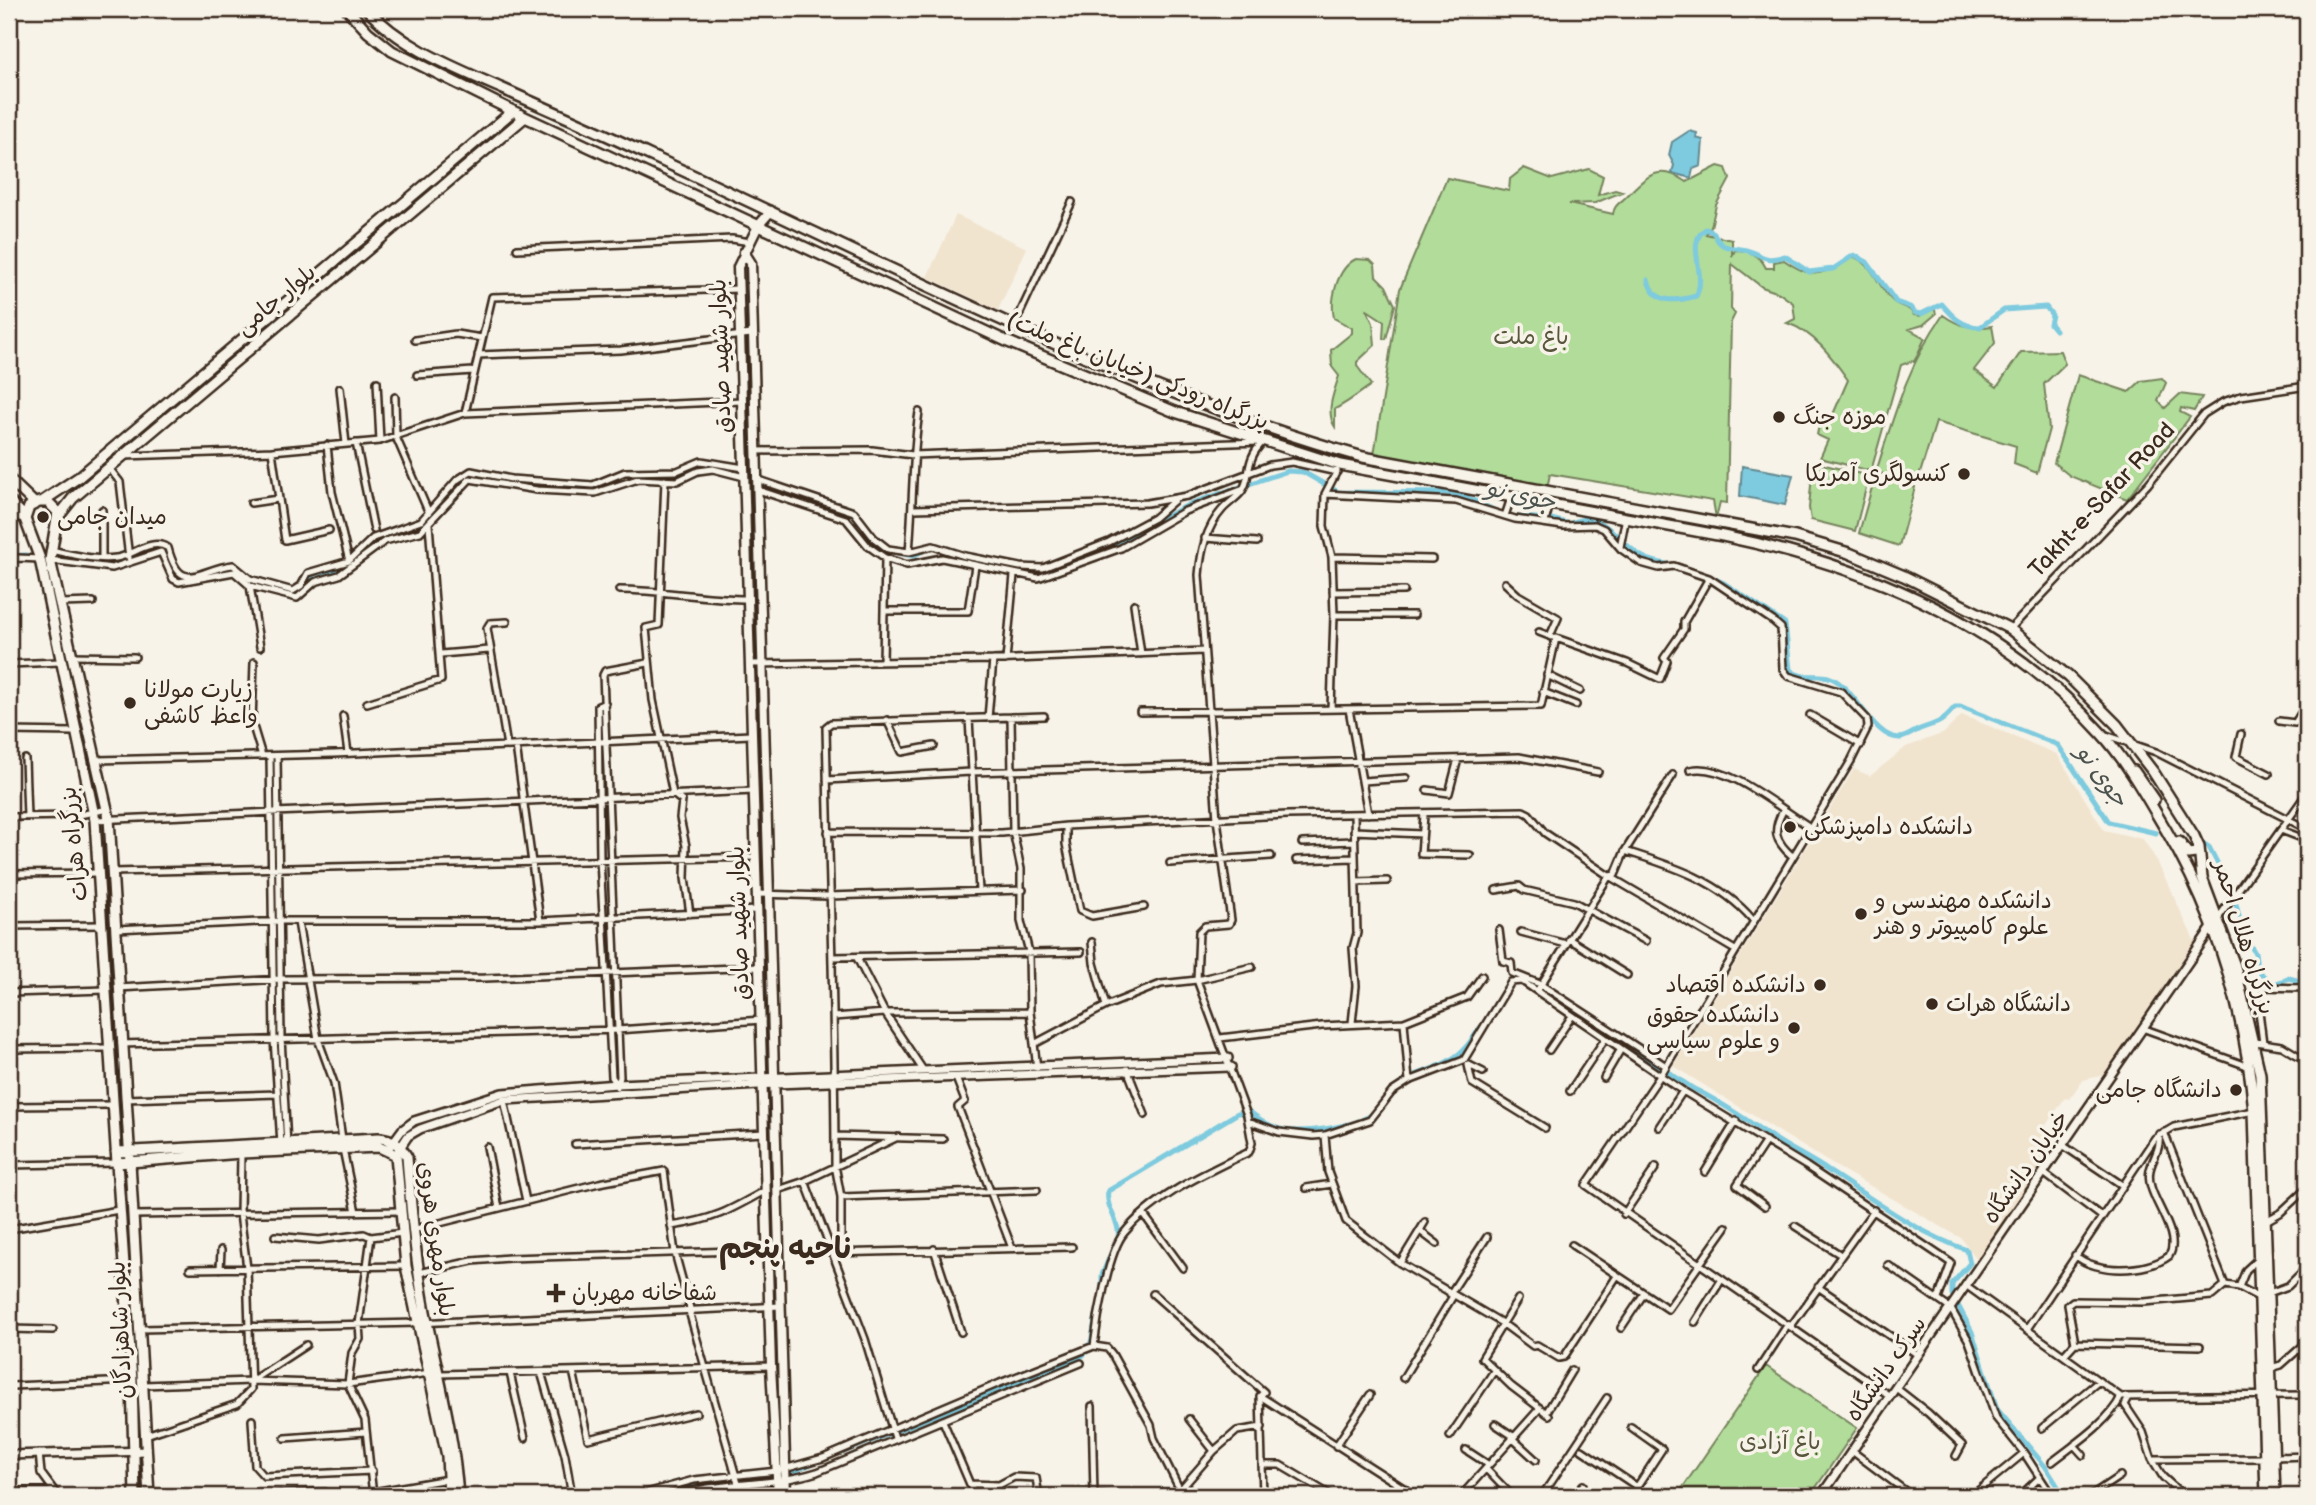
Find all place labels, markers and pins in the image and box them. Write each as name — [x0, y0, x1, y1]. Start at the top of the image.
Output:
place label: موزه جنگ — [1793, 403, 1886, 431]
marker: موزه جنگ — [1771, 409, 1787, 425]
place label: کنسولگری آمریکا — [1805, 460, 1950, 488]
marker: کنسولگری آمریکا — [1956, 466, 1972, 482]
place label: میدان جامی — [57, 503, 167, 531]
marker: میدان جامی — [35, 509, 51, 525]
place label: زیارت مولانا واعظ کاشفی — [144, 676, 258, 730]
marker: زیارت مولانا واعظ کاشفی — [122, 695, 138, 711]
place label: دانشکده دامپزشکی — [1804, 813, 1973, 841]
marker: دانشکده دامپزشکی — [1782, 819, 1798, 835]
place label: دانشکده مهندسی و علوم کامپیوتر و هنر — [1873, 887, 2052, 944]
marker: دانشکده مهندسی و علوم کامپیوتر و هنر — [1853, 906, 1869, 922]
place label: دانشکده اقتصاد — [1665, 971, 1806, 999]
marker: دانشکده اقتصاد — [1812, 977, 1828, 993]
place label: دانشگاه هرات — [1946, 990, 2071, 1018]
marker: دانشگاه هرات — [1924, 996, 1940, 1012]
place label: دانشکده حقوق و علوم سیاسی — [1646, 1001, 1780, 1058]
marker: دانشکده حقوق و علوم سیاسی — [1786, 1020, 1802, 1036]
place label: دانشگاه جامی — [2096, 1076, 2222, 1104]
marker: دانشگاه جامی — [2228, 1082, 2244, 1098]
place label: شفاخانه مهربان — [572, 1279, 717, 1307]
marker: شفاخانه مهربان — [546, 1283, 566, 1303]

